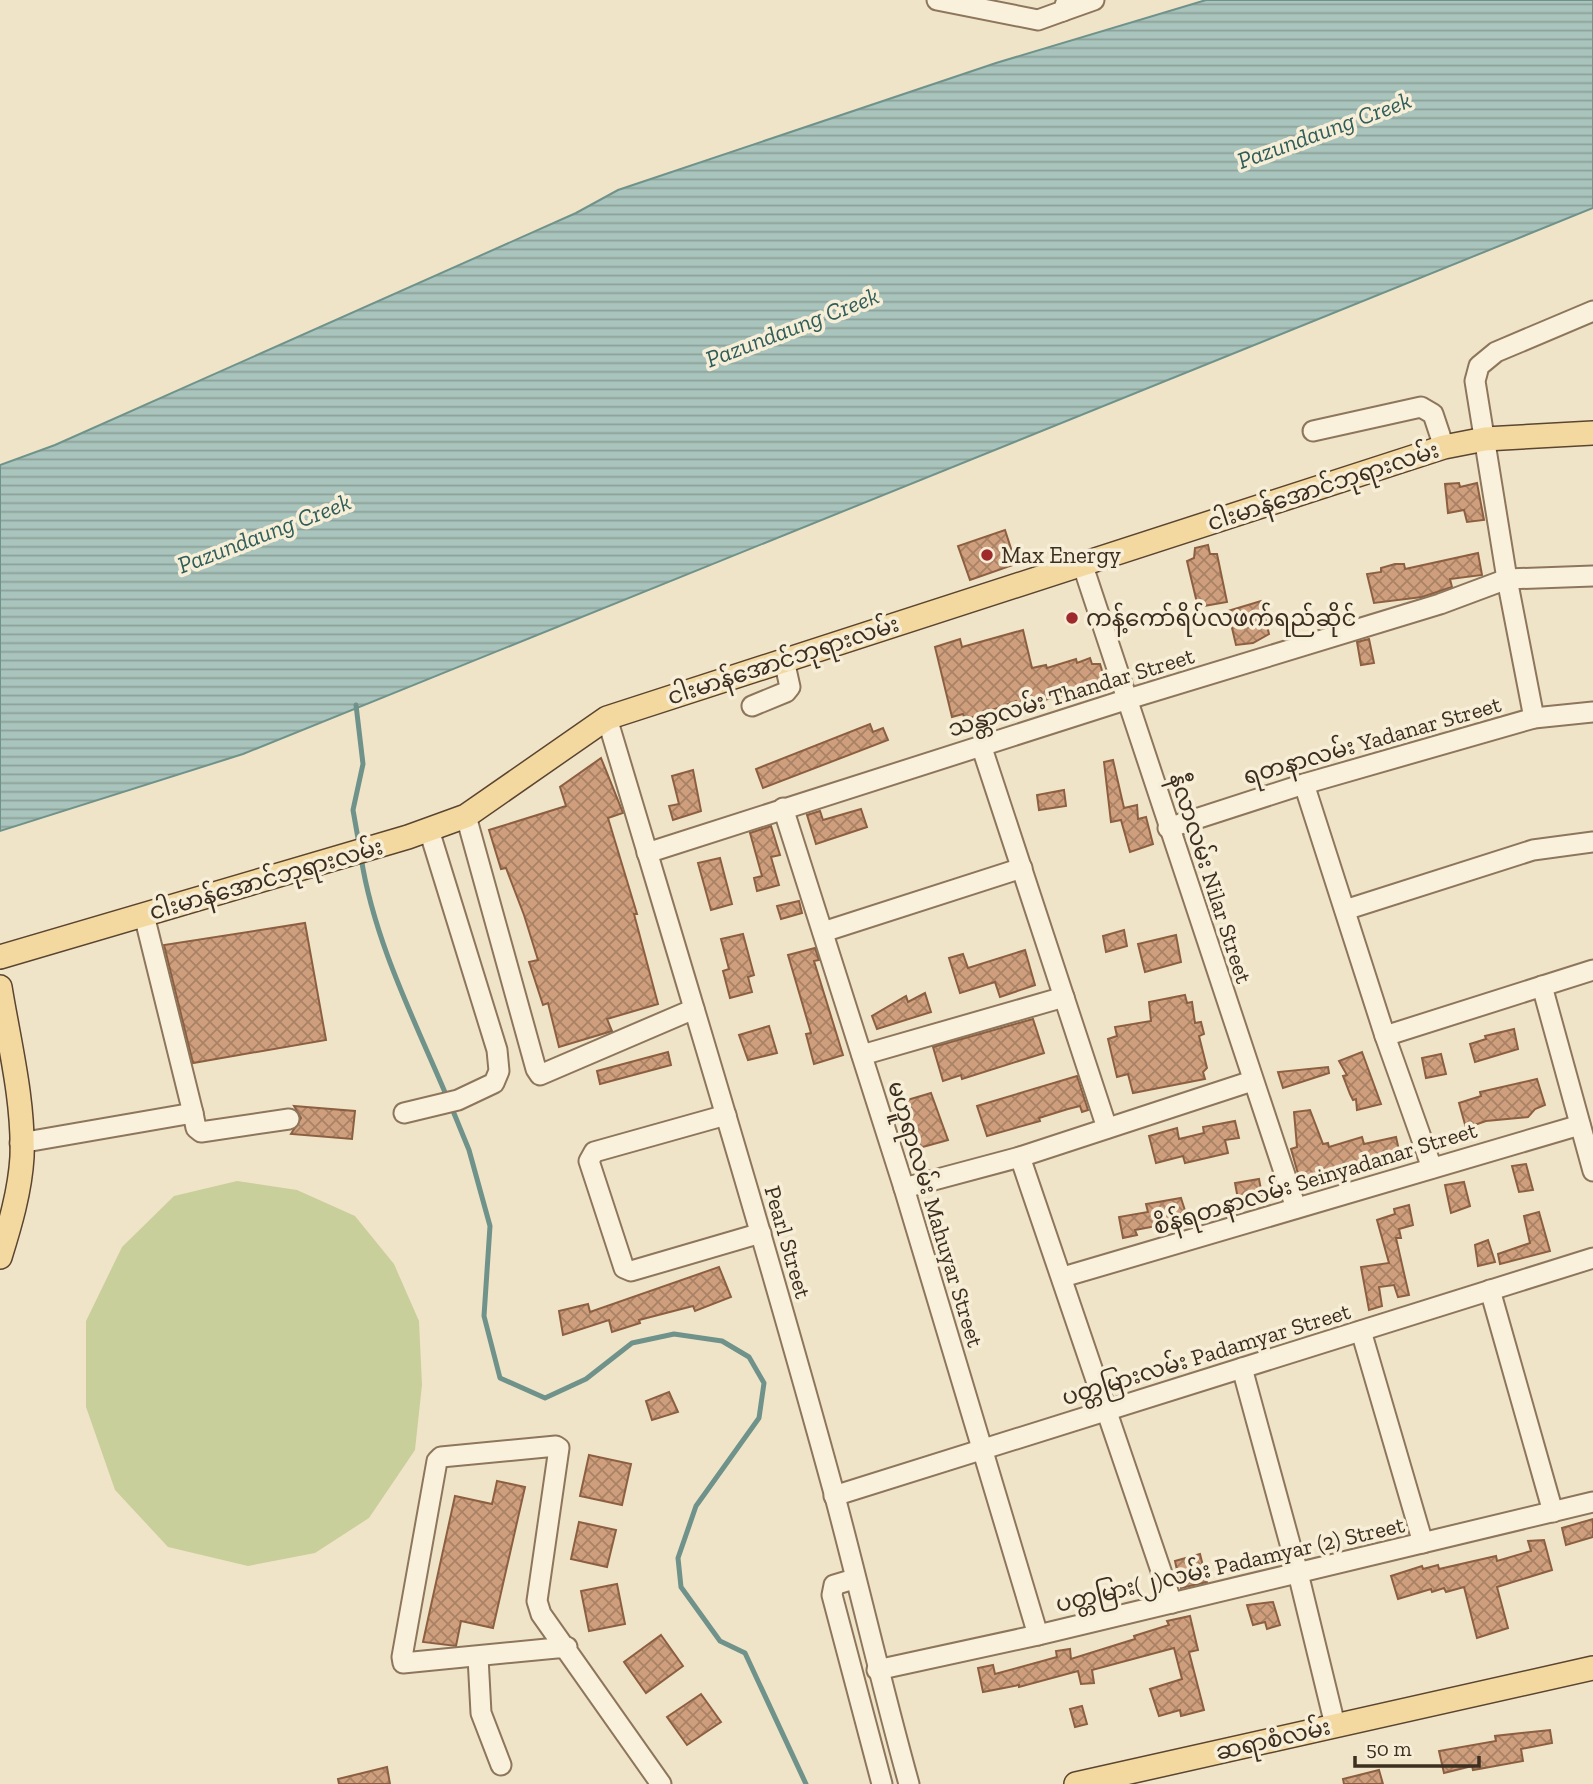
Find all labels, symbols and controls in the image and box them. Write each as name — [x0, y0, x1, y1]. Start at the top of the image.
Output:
water label: Pazundaung Creek — [1233, 85, 1415, 175]
water label: Pazundaung Creek — [701, 281, 883, 373]
street label: ငါးမာန်အောင်ဘုရားလမ်း — [1203, 433, 1444, 541]
water label: Pazundaung Creek — [173, 487, 355, 579]
place label: Max Energy — [1001, 541, 1121, 569]
marker: Max Energy — [979, 547, 995, 563]
place label: ကန့်ကော်ရိပ်လဖက်ရည်ဆိုင် — [1086, 602, 1356, 637]
street label: ငါးမာန်အောင်ဘုရားလမ်း — [663, 607, 904, 715]
marker: ကန့်ကော်ရိပ်လဖက်ရည်ဆိုင် — [1064, 610, 1080, 626]
street label: သန္တာလမ်း Thandar Street — [944, 639, 1199, 748]
street label: ရတနာလမ်း Yadanar Street — [1239, 688, 1506, 795]
street label: နီလာလမ်း Nilar Street — [1159, 769, 1260, 989]
street label: ငါးမာန်အောင်ဘုရားလမ်း — [145, 830, 388, 931]
street label: မဟူရာလမ်း Mahuyar Street — [877, 1077, 992, 1352]
street label: စိန်ရတနာလမ်း Seinyadanar Street — [1149, 1113, 1482, 1245]
street label: Pearl Street — [759, 1182, 818, 1302]
street label: ပတ္တမြားလမ်း Padamyar Street — [1058, 1295, 1356, 1416]
street label: ပတ္တမြား(၂)လမ်း Padamyar (2) Street — [1052, 1508, 1409, 1623]
street label: ဆရာစံလမ်း — [1212, 1710, 1334, 1771]
scale bar — [1355, 1724, 1479, 1768]
text: 50 m — [1366, 1736, 1412, 1761]

